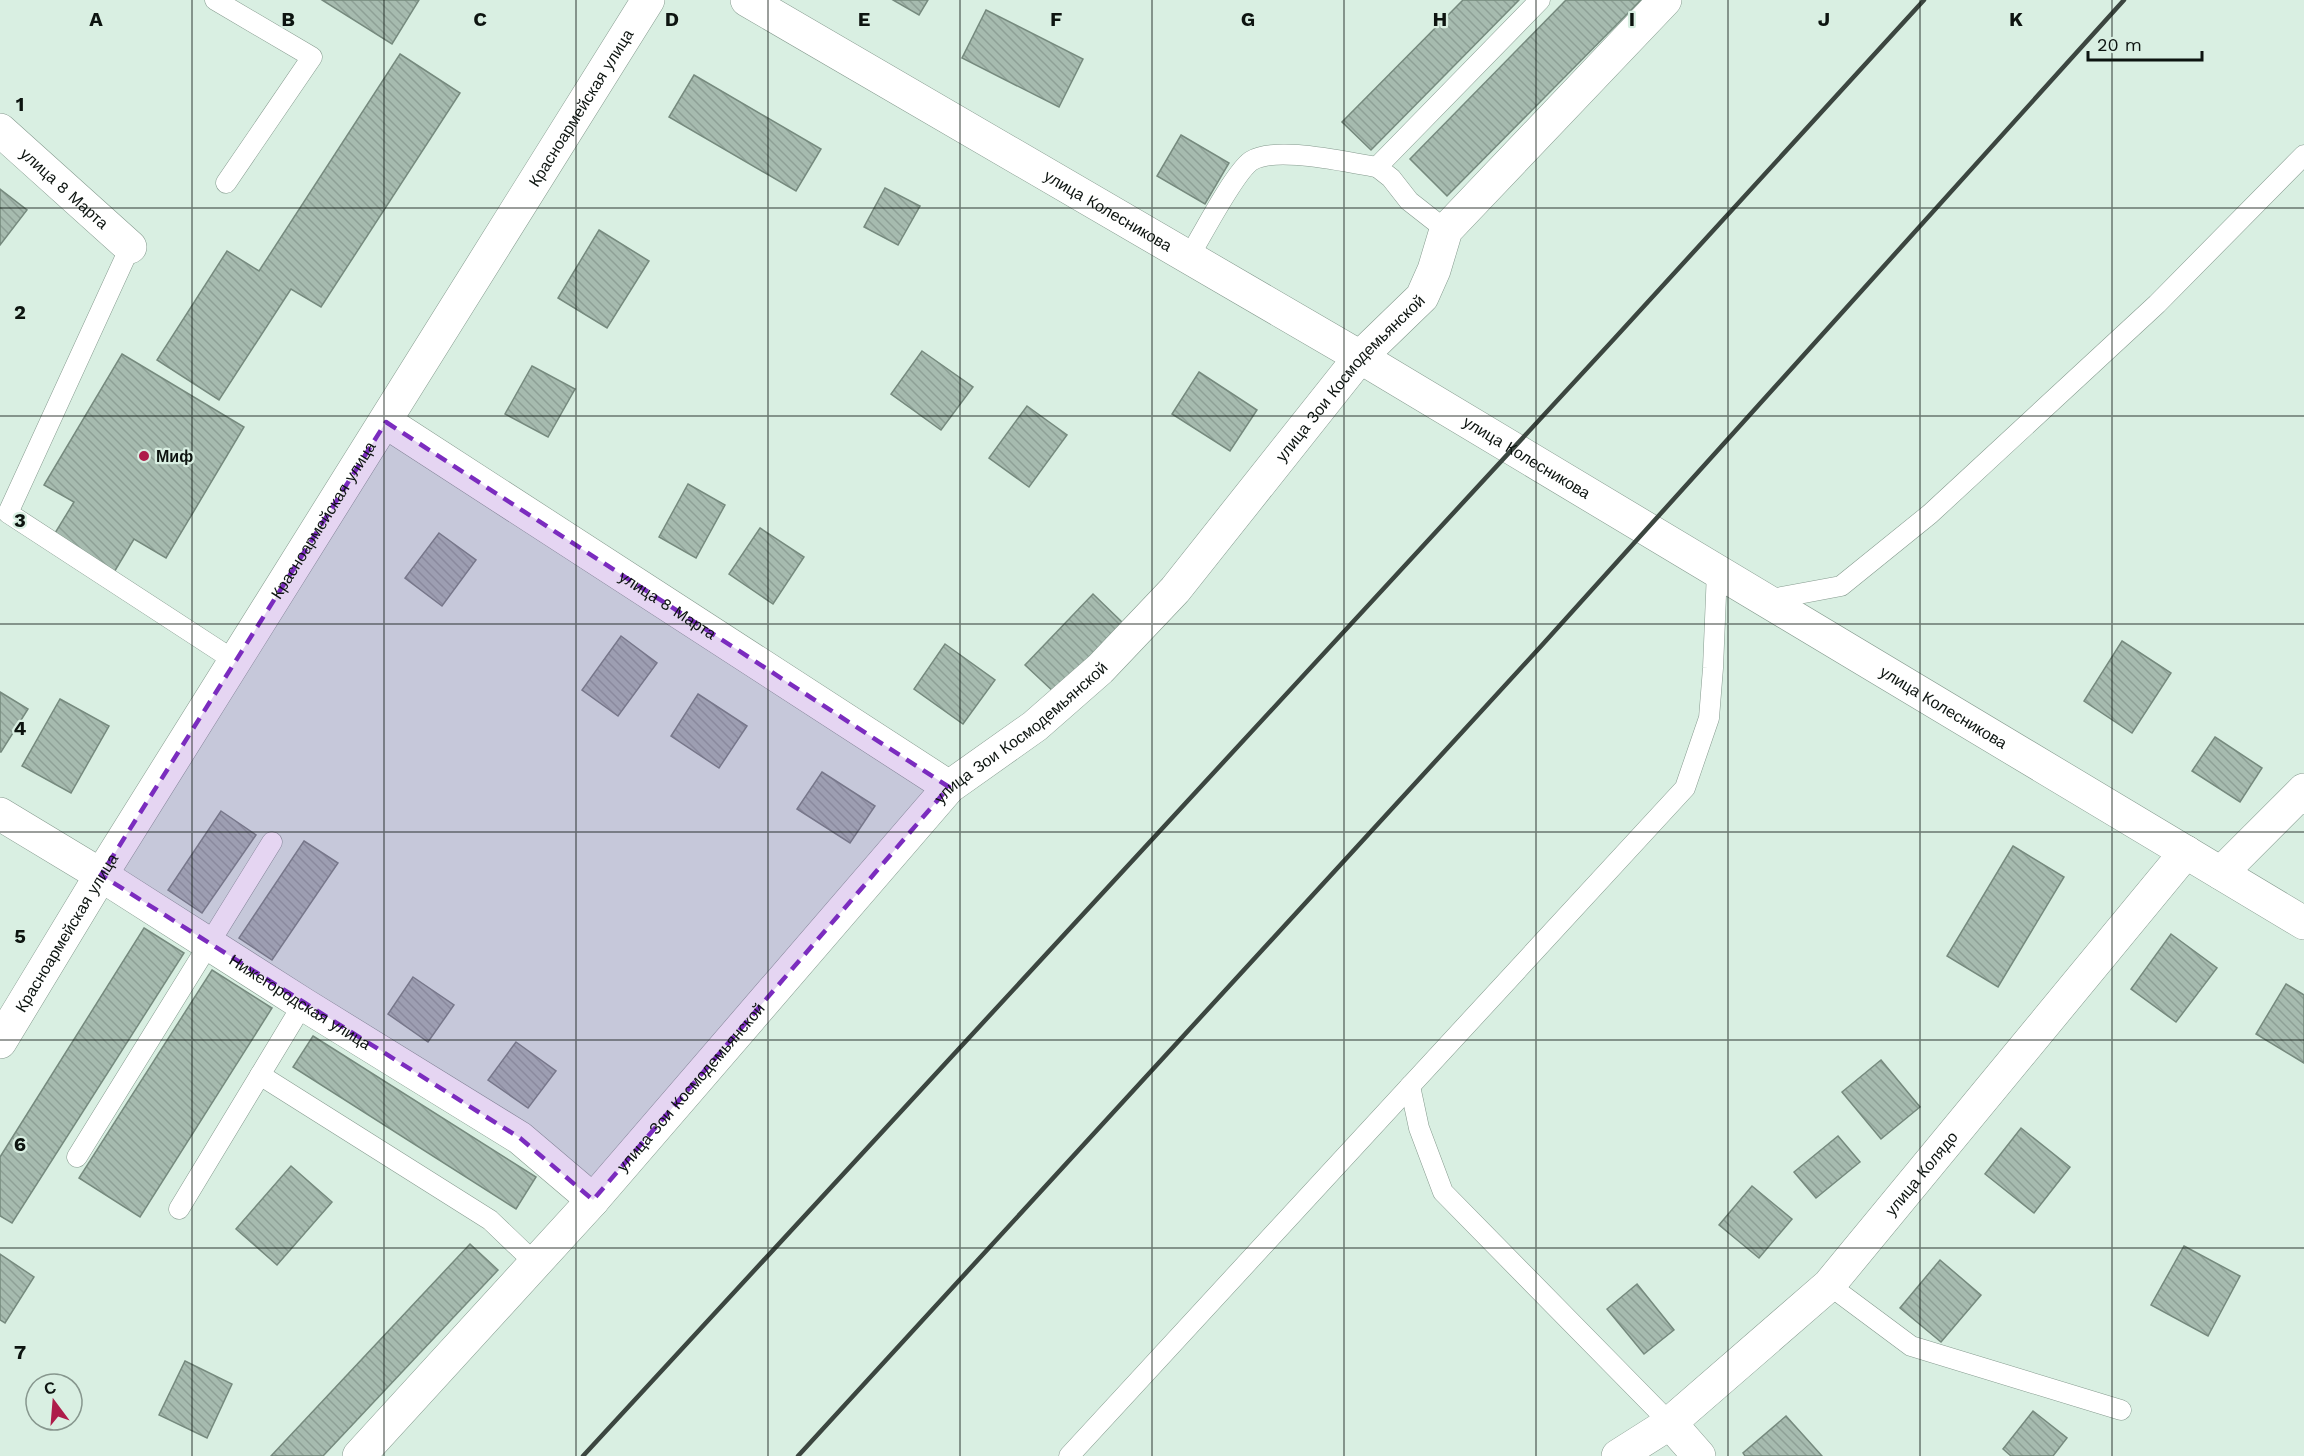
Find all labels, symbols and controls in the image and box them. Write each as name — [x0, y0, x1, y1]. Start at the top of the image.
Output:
text: A — [89, 7, 103, 31]
text: B — [281, 7, 295, 31]
text: C — [473, 7, 487, 31]
text: D — [665, 7, 679, 31]
text: E — [858, 7, 870, 31]
text: F — [1050, 7, 1062, 31]
text: G — [1241, 7, 1255, 31]
text: H — [1433, 7, 1447, 31]
text: I — [1629, 7, 1635, 31]
text: J — [1818, 7, 1830, 31]
text: K — [2009, 7, 2023, 31]
scale bar — [2088, 24, 2202, 62]
street label: Красноармейская улица — [524, 25, 637, 190]
text: 20 m — [2097, 34, 2142, 55]
text: 1 — [16, 92, 24, 116]
street label: улица 8 Марта — [17, 144, 113, 233]
street label: улица Колесникова — [1041, 166, 1176, 255]
street label: улица Зои Космодемьянской — [1271, 291, 1428, 465]
text: 2 — [14, 300, 26, 324]
street label: улица Колесникова — [1460, 412, 1594, 502]
street label: Красноармейская улица — [267, 438, 379, 602]
place label: Миф — [156, 447, 193, 466]
marker: Миф — [137, 449, 151, 463]
text: 3 — [14, 508, 26, 532]
street label: улица 8 Марта — [616, 566, 720, 643]
street label: улица Зои Космодемьянской — [930, 658, 1111, 807]
street label: улица Колесникова — [1877, 662, 2011, 752]
text: 4 — [14, 716, 27, 740]
street label: Красноармейская улица — [11, 850, 122, 1015]
text: 5 — [14, 924, 26, 948]
street label: Нижегородская улица — [226, 950, 375, 1053]
street label: улица Зои Космодемьянской — [613, 999, 768, 1175]
street label: улица Колядо — [1881, 1127, 1962, 1219]
text: 6 — [14, 1132, 26, 1156]
text: 7 — [14, 1340, 26, 1364]
north arrow — [24, 1372, 84, 1432]
text: С — [42, 1377, 59, 1399]

